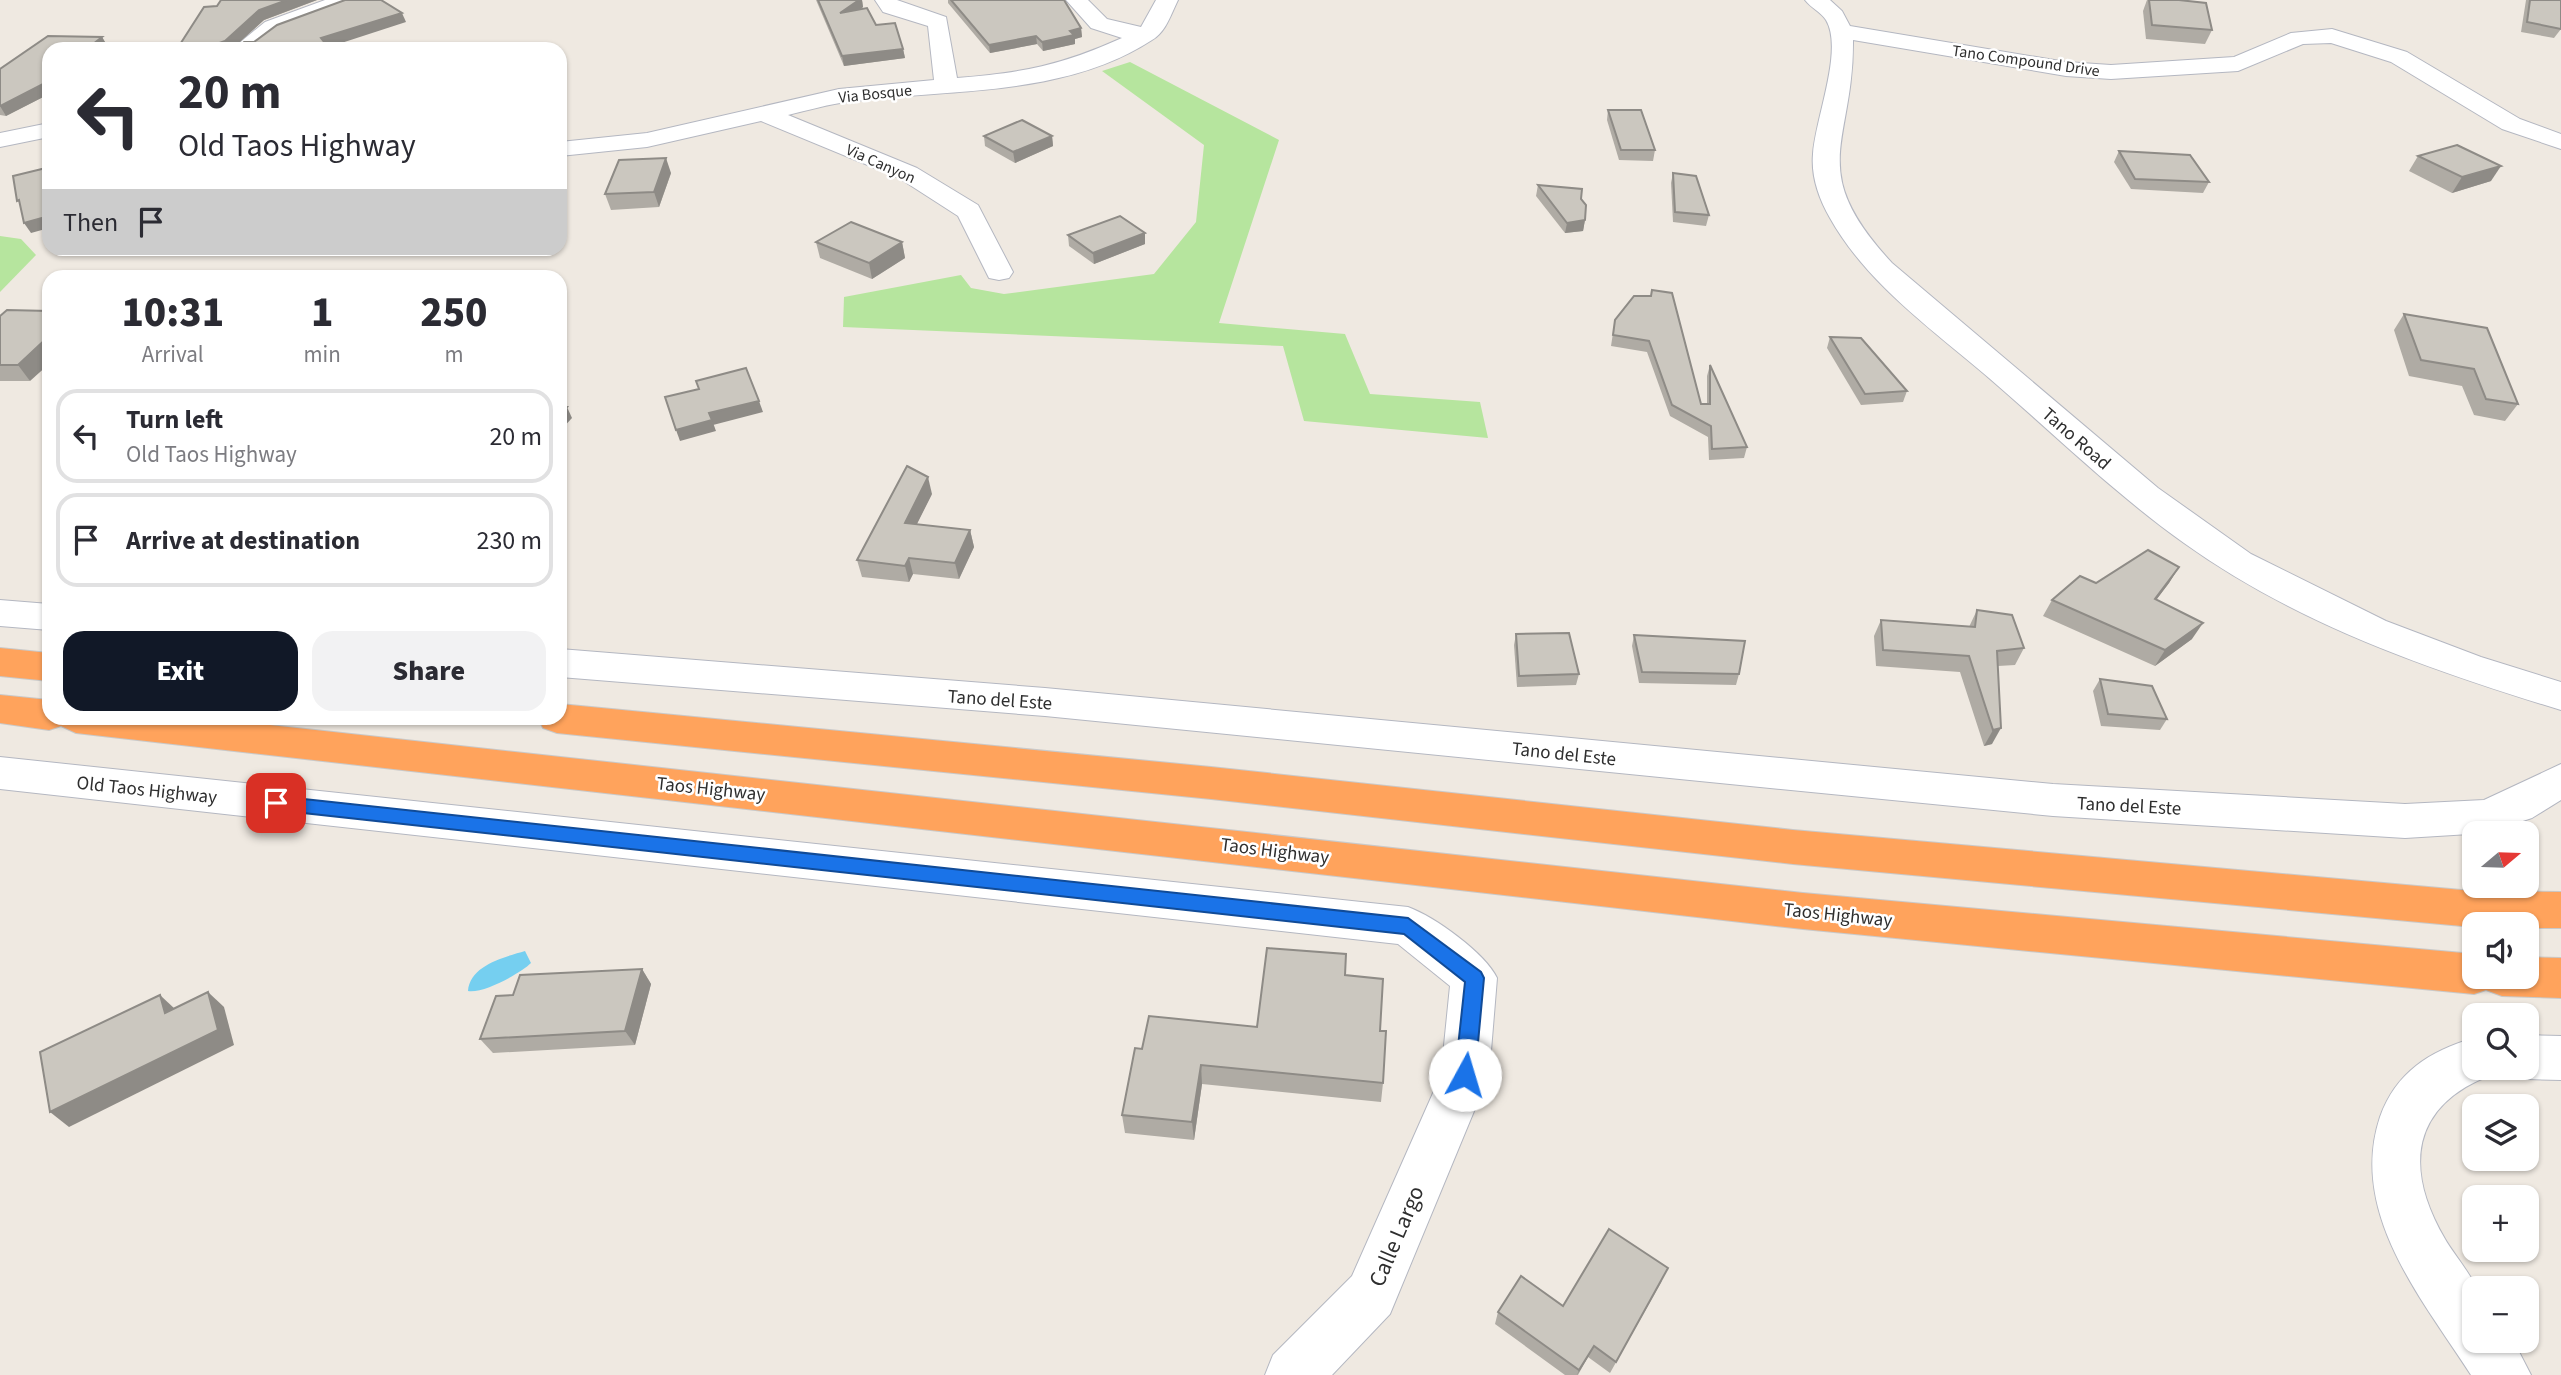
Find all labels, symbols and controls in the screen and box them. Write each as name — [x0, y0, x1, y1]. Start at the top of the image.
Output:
street label: Tano Compound Drive — [1951, 40, 2101, 82]
text: 20 m — [178, 58, 282, 128]
icon: left — [63, 70, 154, 161]
street label: Via Bosque — [837, 79, 913, 109]
text: Old Taos Highway — [178, 123, 416, 169]
street label: Via Canyon — [842, 139, 919, 189]
icon: arrive — [132, 203, 170, 241]
text: Then — [63, 204, 118, 241]
text: 10:31 — [121, 283, 224, 343]
text: 1 — [311, 283, 333, 343]
text: 250 — [420, 283, 488, 343]
text: Arrival — [142, 338, 204, 371]
text: min — [304, 338, 341, 371]
text: m — [444, 338, 463, 371]
text: Turn left — [126, 401, 223, 438]
street label: Tano Road — [2036, 402, 2116, 477]
icon: left — [67, 417, 105, 455]
text: 20 m — [489, 418, 542, 455]
text: Old Taos Highway — [126, 438, 297, 471]
icon: arrive — [67, 521, 105, 559]
text: Arrive at destination — [126, 522, 360, 559]
text: 230 m — [476, 522, 542, 559]
button: Exit — [63, 631, 298, 711]
button: Share — [312, 631, 546, 711]
street label: Tano del Este — [947, 683, 1053, 718]
street label: Tano del Este — [1510, 736, 1617, 773]
street label: Old Taos Highway — [75, 770, 219, 811]
street label: Taos Highway — [655, 770, 767, 809]
pin — [246, 773, 306, 833]
icon: arrive — [257, 784, 295, 822]
street label: Tano del Este — [2076, 790, 2182, 823]
north arrow — [2462, 821, 2539, 898]
map controls — [2462, 821, 2539, 1353]
street label: Taos Highway — [1219, 831, 1331, 872]
street label: Taos Highway — [1782, 896, 1894, 935]
button: sound — [2462, 912, 2539, 989]
button: search — [2462, 1003, 2539, 1080]
position arrow — [1428, 1038, 1502, 1112]
button: layers — [2462, 1094, 2539, 1171]
street label: Calle Largo — [1360, 1181, 1433, 1292]
button: + — [2462, 1185, 2539, 1262]
button: − — [2462, 1276, 2539, 1353]

